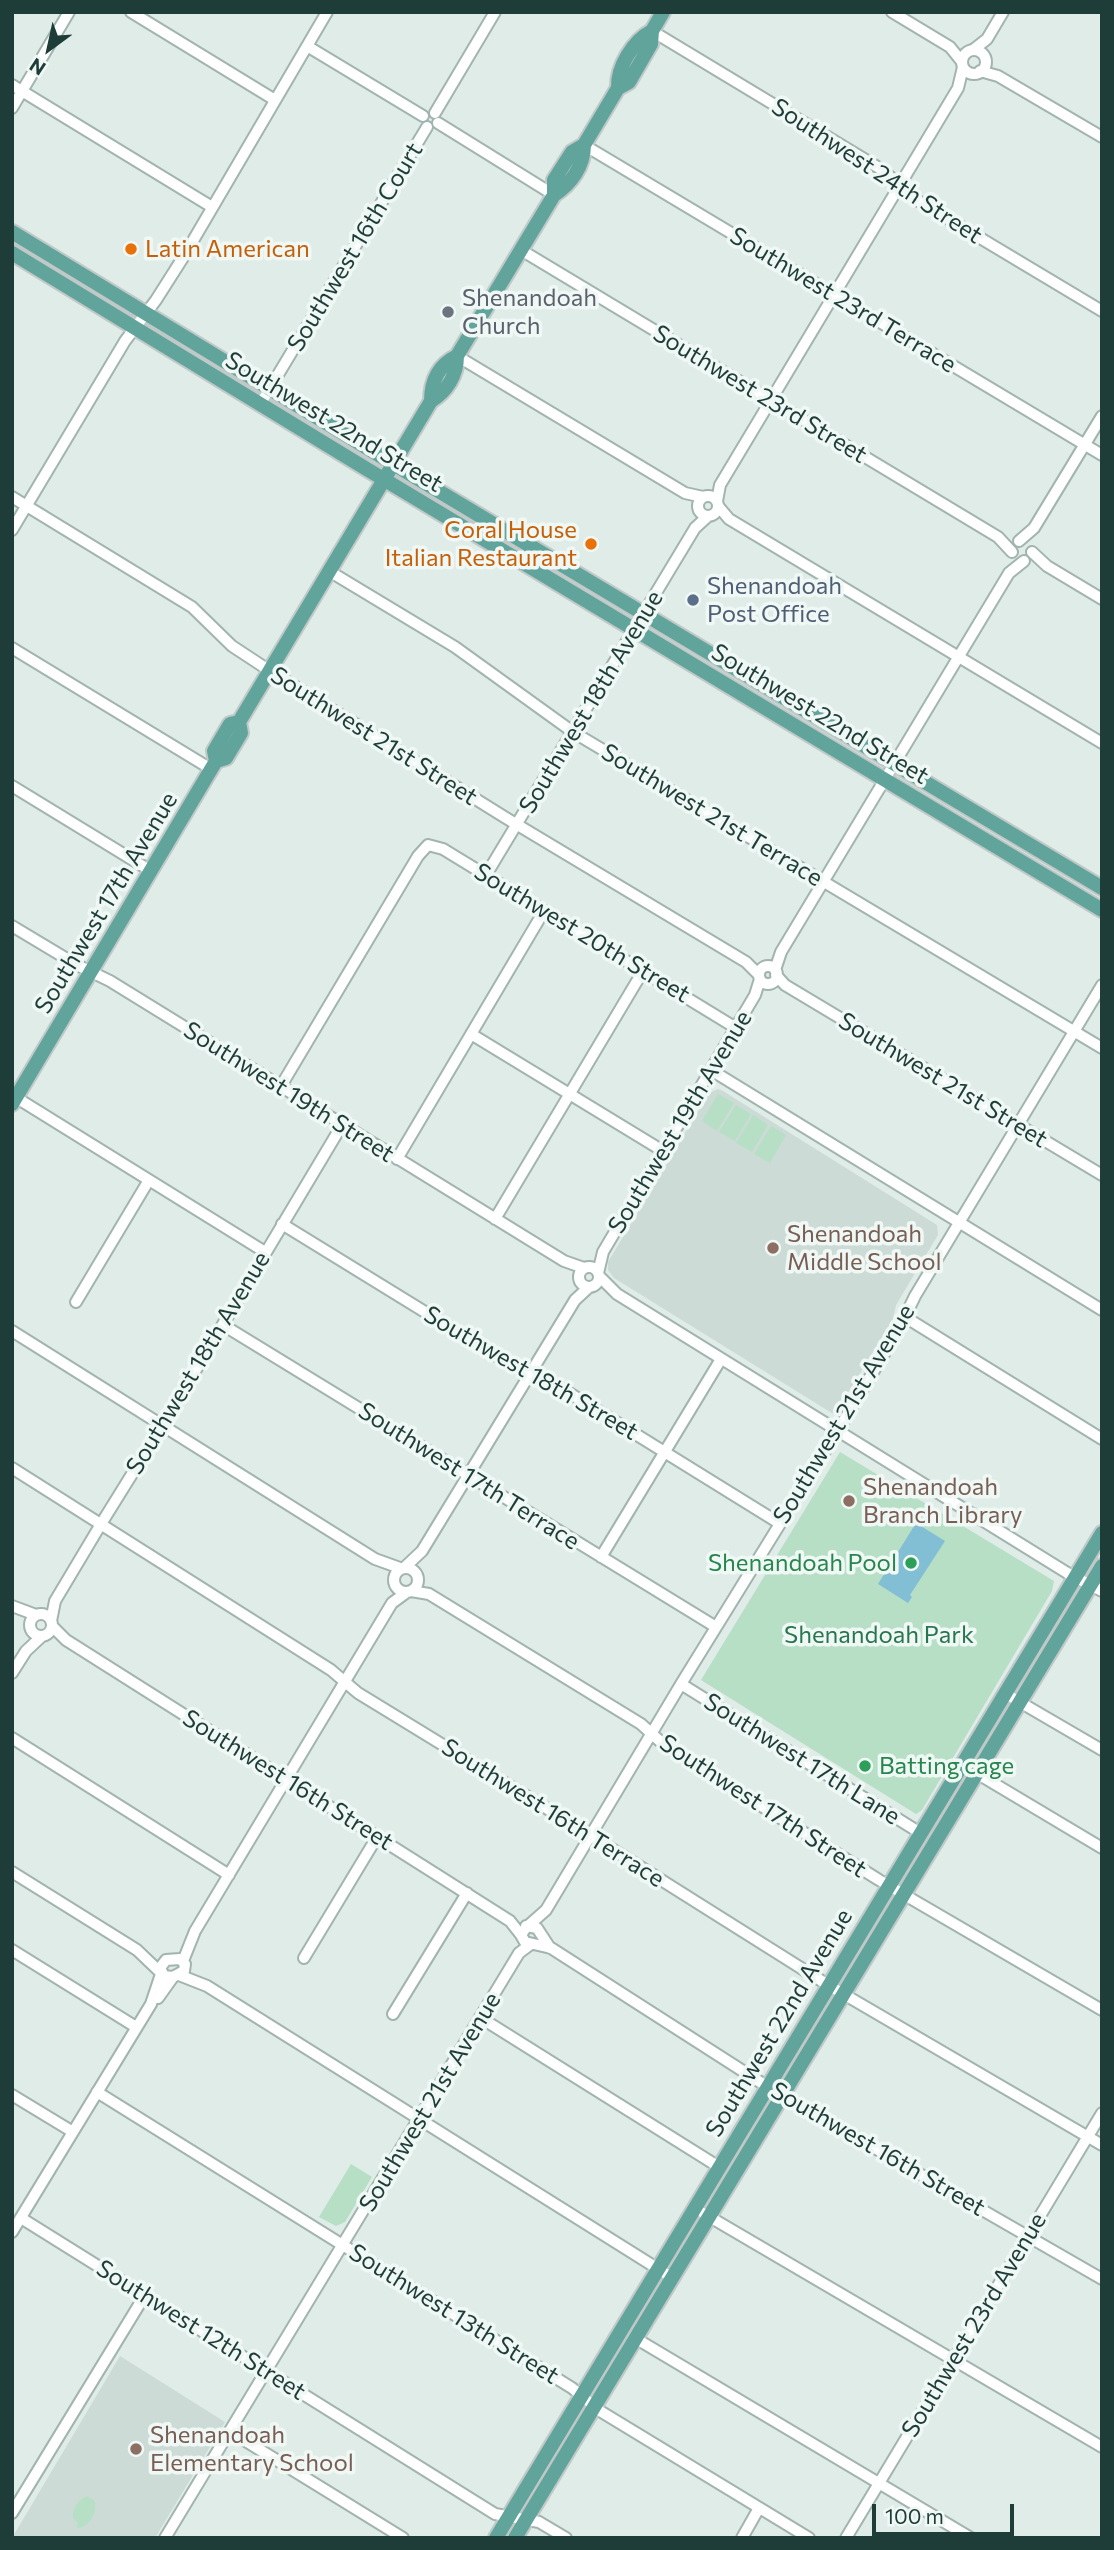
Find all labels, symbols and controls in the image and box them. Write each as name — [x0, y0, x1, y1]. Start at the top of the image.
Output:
north arrow — [14, 14, 84, 84]
text: N — [25, 54, 50, 81]
street label: Southwest 24th Street — [766, 92, 988, 250]
street label: Southwest 16th Court — [281, 137, 429, 357]
street label: Southwest 23rd Terrace — [725, 221, 961, 379]
place label: Latin American — [145, 235, 310, 263]
marker: Latin American — [123, 241, 139, 257]
place label: Shenandoah Church — [462, 284, 597, 340]
marker: Shenandoah Church — [440, 304, 456, 320]
street label: Southwest 23rd Street — [648, 319, 872, 469]
street label: Southwest 22nd Street — [220, 346, 448, 498]
place label: Coral House Italian Restaurant — [385, 516, 577, 572]
marker: Coral House Italian Restaurant — [583, 536, 599, 552]
place label: Shenandoah Post Office — [707, 572, 842, 628]
street label: Southwest 18th Avenue — [513, 585, 669, 819]
marker: Shenandoah Post Office — [685, 592, 701, 608]
street label: Southwest 22nd Street — [706, 638, 934, 790]
street label: Southwest 21st Street — [265, 661, 483, 811]
street label: Southwest 21st Terrace — [596, 738, 828, 892]
street label: Southwest 17th Avenue — [29, 787, 183, 1019]
street label: Southwest 20th Street — [469, 857, 695, 1009]
street label: Southwest 19th Avenue — [602, 1005, 758, 1239]
street label: Southwest 21st Street — [833, 1006, 1053, 1154]
street label: Southwest 19th Street — [178, 1015, 400, 1169]
place label: Shenandoah Middle School — [787, 1220, 942, 1276]
marker: Shenandoah Middle School — [765, 1240, 781, 1256]
street label: Southwest 18th Avenue — [120, 1246, 276, 1480]
street label: Southwest 21st Avenue — [767, 1299, 921, 1529]
street label: Southwest 18th Street — [419, 1300, 643, 1446]
street label: Southwest 17th Terrace — [353, 1396, 585, 1556]
place label: Shenandoah Branch Library — [863, 1473, 1022, 1529]
marker: Shenandoah Branch Library — [841, 1493, 857, 1509]
place label: Shenandoah Pool — [708, 1549, 897, 1577]
marker: Shenandoah Pool — [903, 1555, 919, 1571]
park label: Shenandoah Park — [784, 1621, 974, 1649]
street label: Southwest 17th Lane — [699, 1687, 905, 1831]
street label: Southwest 16th Street — [177, 1703, 399, 1857]
street label: Southwest 17th Street — [654, 1728, 872, 1884]
street label: Southwest 16th Terrace — [436, 1733, 670, 1893]
place label: Batting cage — [879, 1752, 1014, 1780]
marker: Batting cage — [857, 1758, 873, 1774]
street label: Southwest 22nd Avenue — [700, 1904, 858, 2142]
street label: Southwest 21st Avenue — [353, 1987, 507, 2217]
street label: Southwest 16th Street — [766, 2076, 990, 2222]
street label: Southwest 23rd Avenue — [896, 2208, 1052, 2442]
street label: Southwest 13th Street — [344, 2238, 564, 2390]
street label: Southwest 12th Street — [91, 2254, 311, 2406]
place label: Shenandoah Elementary School — [150, 2421, 354, 2477]
marker: Shenandoah Elementary School — [128, 2441, 144, 2457]
scale bar — [876, 2490, 1018, 2534]
text: 100 m — [885, 2503, 944, 2528]

